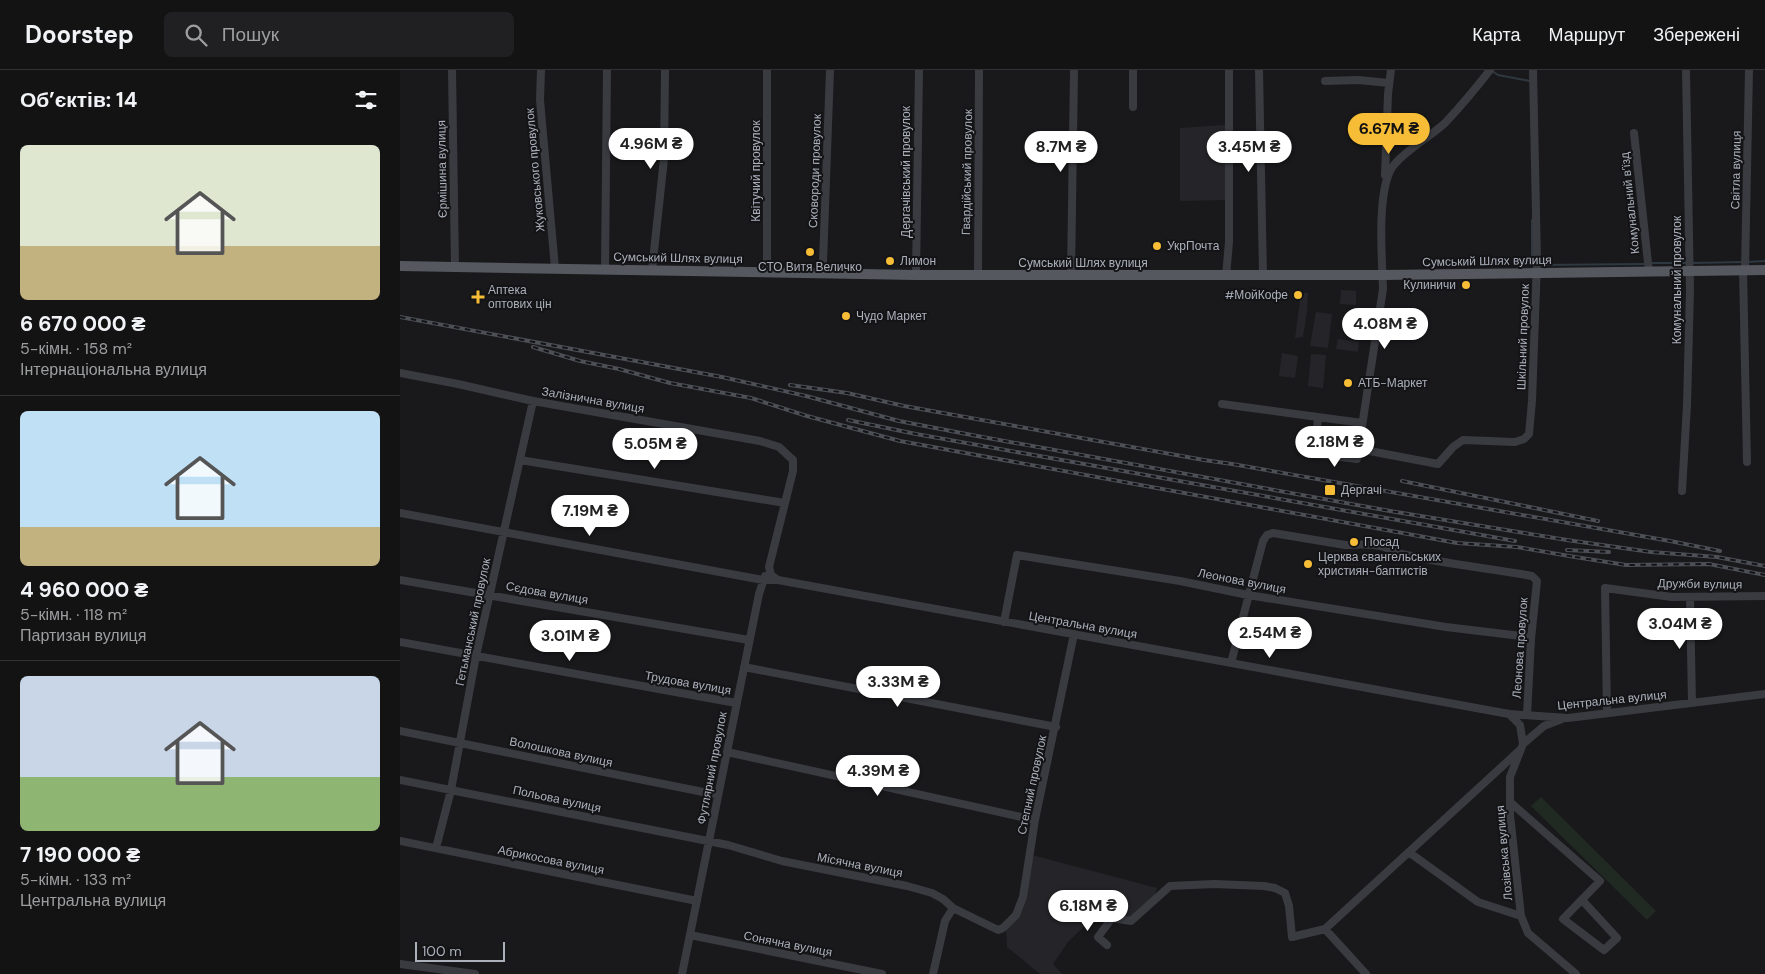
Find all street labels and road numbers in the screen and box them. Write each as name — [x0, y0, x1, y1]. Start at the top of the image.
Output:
street label: Дергачівський провулок — [898, 105, 914, 238]
street label: Жуковського провулок — [522, 107, 548, 233]
street label: Гвардійський провулок — [958, 108, 976, 235]
street label: Сковороди провулок — [805, 113, 825, 228]
street label: Єрмішина вулиця — [433, 120, 451, 218]
street label: Квітучий провулок — [748, 120, 764, 222]
street label: Світла вулиця — [1727, 130, 1745, 210]
street label: Комунальний в’їзд — [1617, 151, 1643, 255]
street label: Комунальний провулок — [1669, 215, 1685, 344]
street label: Сумський Шлях вулиця — [613, 249, 743, 267]
street label: Сумський Шлях вулиця — [1422, 252, 1552, 270]
street label: Сумський Шлях вулиця — [1018, 255, 1148, 271]
street label: Шкільний провулок — [1513, 283, 1533, 390]
street label: Залізнична вулиця — [540, 383, 646, 417]
street label: Гетьманський провулок — [452, 556, 495, 687]
street label: Леонова вулиця — [1197, 565, 1287, 597]
street label: Дружби вулиця — [1658, 575, 1742, 593]
street label: Сєдова вулиця — [504, 578, 590, 608]
street label: Леонова провулок — [1508, 596, 1532, 699]
street label: Центральна вулиця — [1028, 608, 1138, 642]
street label: Трудова вулиця — [644, 668, 732, 698]
street label: Центральна вулиця — [1557, 686, 1667, 714]
street label: Футлярний провулок — [693, 710, 731, 826]
street label: Волошкова вулиця — [508, 733, 614, 771]
street label: Степний провулок — [1014, 733, 1050, 836]
street label: Польова вулиця — [511, 782, 603, 816]
street label: Лозівська вулиця — [1492, 805, 1516, 901]
street label: Абрикосова вулиця — [496, 842, 606, 878]
street label: Місячна вулиця — [816, 849, 904, 881]
street label: Сонячна вулиця — [742, 928, 834, 960]

